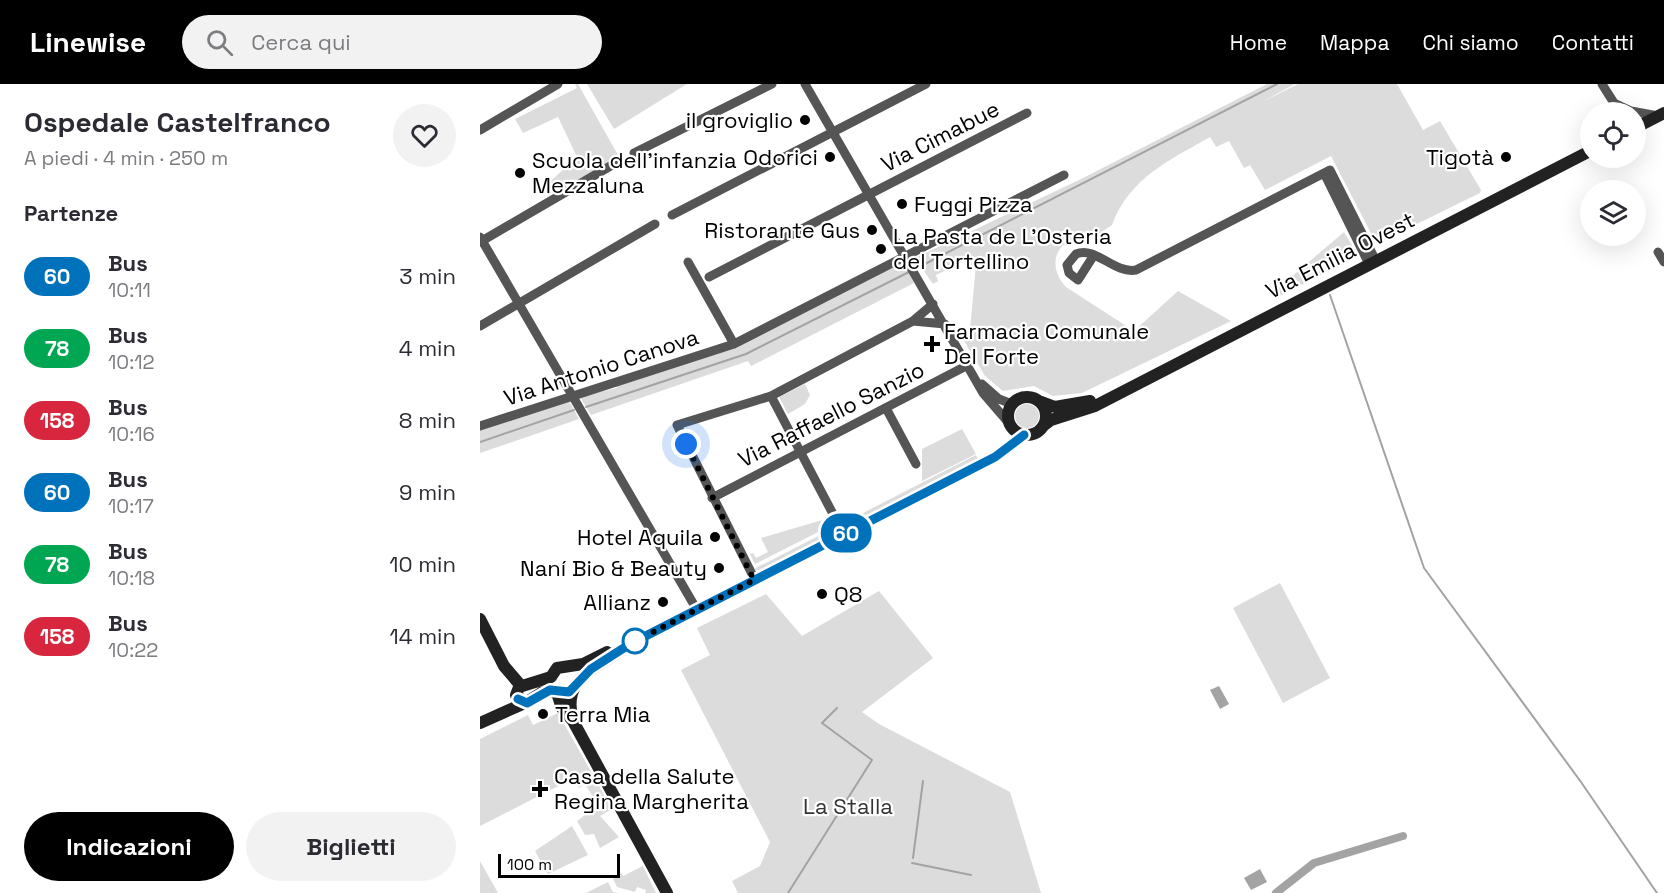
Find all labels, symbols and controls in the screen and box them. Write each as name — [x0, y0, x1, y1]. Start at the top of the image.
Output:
search box — [182, 15, 602, 69]
text: Linewise — [30, 24, 146, 60]
icon: search — [203, 26, 236, 59]
text: Cerca qui — [251, 28, 351, 56]
text: Home — [1230, 29, 1287, 56]
text: Mappa — [1320, 29, 1389, 56]
text: Chi siamo — [1422, 29, 1519, 56]
text: Contatti — [1552, 29, 1634, 56]
street label: Via Cimabue — [876, 94, 1004, 178]
map controls — [1580, 102, 1646, 246]
button: locate — [1580, 102, 1646, 168]
text: Ospedale Castelfranco — [24, 104, 331, 140]
button: heart — [393, 104, 456, 167]
place label: il groviglio — [686, 106, 793, 134]
marker: il groviglio — [798, 113, 812, 127]
place label: Odorici — [743, 143, 818, 171]
place label: Tigotà — [1426, 143, 1494, 171]
text: A piedi · 4 min · 250 m — [24, 145, 228, 171]
place label: Scuola dell'infanzia Mezzaluna — [532, 146, 737, 199]
marker: Odorici — [823, 150, 837, 164]
marker: Tigotà — [1499, 150, 1513, 164]
marker: Scuola dell'infanzia Mezzaluna — [513, 166, 527, 180]
button: layers — [1580, 180, 1646, 246]
place label: Fuggi Pizza — [914, 190, 1033, 218]
marker: Fuggi Pizza — [895, 197, 909, 211]
text: Partenze — [24, 199, 118, 227]
street label: Via Emilia Ovest — [1261, 205, 1419, 305]
place label: Ristorante Gus — [704, 216, 860, 244]
place label: La Pasta de L'Osteria del Tortellino — [893, 222, 1112, 275]
marker: Ristorante Gus — [865, 223, 879, 237]
marker: La Pasta de L'Osteria del Tortellino — [874, 242, 888, 256]
text: Bus — [108, 249, 148, 277]
text: 3 min — [399, 262, 456, 290]
text: 60 — [44, 263, 70, 290]
text: 10:11 — [108, 277, 151, 303]
place label: Farmacia Comunale Del Forte — [944, 317, 1149, 370]
text: Bus — [108, 321, 148, 349]
street label: Via Antonio Canova — [500, 322, 702, 412]
text: 4 min — [399, 334, 456, 362]
text: 78 — [45, 335, 69, 362]
marker: Farmacia Comunale Del Forte — [925, 337, 939, 351]
text: 10:12 — [108, 349, 155, 375]
street label: Via Raffaello Sanzio — [733, 355, 929, 473]
text: Bus — [108, 393, 148, 421]
text: 8 min — [399, 406, 456, 434]
text: 158 — [40, 407, 74, 434]
text: 10:16 — [108, 421, 155, 447]
your location — [671, 429, 701, 459]
text: Bus — [108, 465, 148, 493]
text: 9 min — [399, 478, 456, 506]
text: 60 — [44, 479, 70, 506]
text: 10:17 — [108, 493, 154, 519]
line badge: 60 — [819, 514, 873, 552]
text: 60 — [833, 520, 859, 547]
place label: Hotel Aquila — [577, 523, 703, 551]
marker: Hotel Aquila — [708, 530, 722, 544]
text: Bus — [108, 537, 148, 565]
text: 10 min — [389, 550, 456, 578]
text: 78 — [45, 551, 69, 578]
place label: Naní Bio & Beauty — [520, 554, 707, 582]
marker: Naní Bio & Beauty — [712, 561, 726, 575]
text: 10:18 — [108, 565, 155, 591]
place label: Q8 — [834, 580, 862, 608]
marker: Q8 — [815, 587, 829, 601]
place label: Allianz — [583, 588, 651, 616]
marker: Allianz — [656, 595, 670, 609]
text: Bus — [108, 609, 148, 637]
text: 14 min — [390, 622, 456, 650]
text: 158 — [40, 623, 74, 650]
unlabelled marker — [622, 628, 648, 654]
text: 10:22 — [108, 637, 158, 663]
place label: Terra Mia — [555, 700, 651, 728]
marker: Terra Mia — [536, 707, 550, 721]
place label: Casa della Salute Regina Margherita — [554, 762, 749, 815]
marker: Casa della Salute Regina Margherita — [531, 780, 549, 798]
park label: La Stalla — [803, 792, 893, 820]
button: Indicazioni — [24, 812, 234, 881]
button: Biglietti — [246, 812, 456, 881]
scale bar — [498, 851, 620, 878]
text: 100 m — [507, 854, 552, 875]

